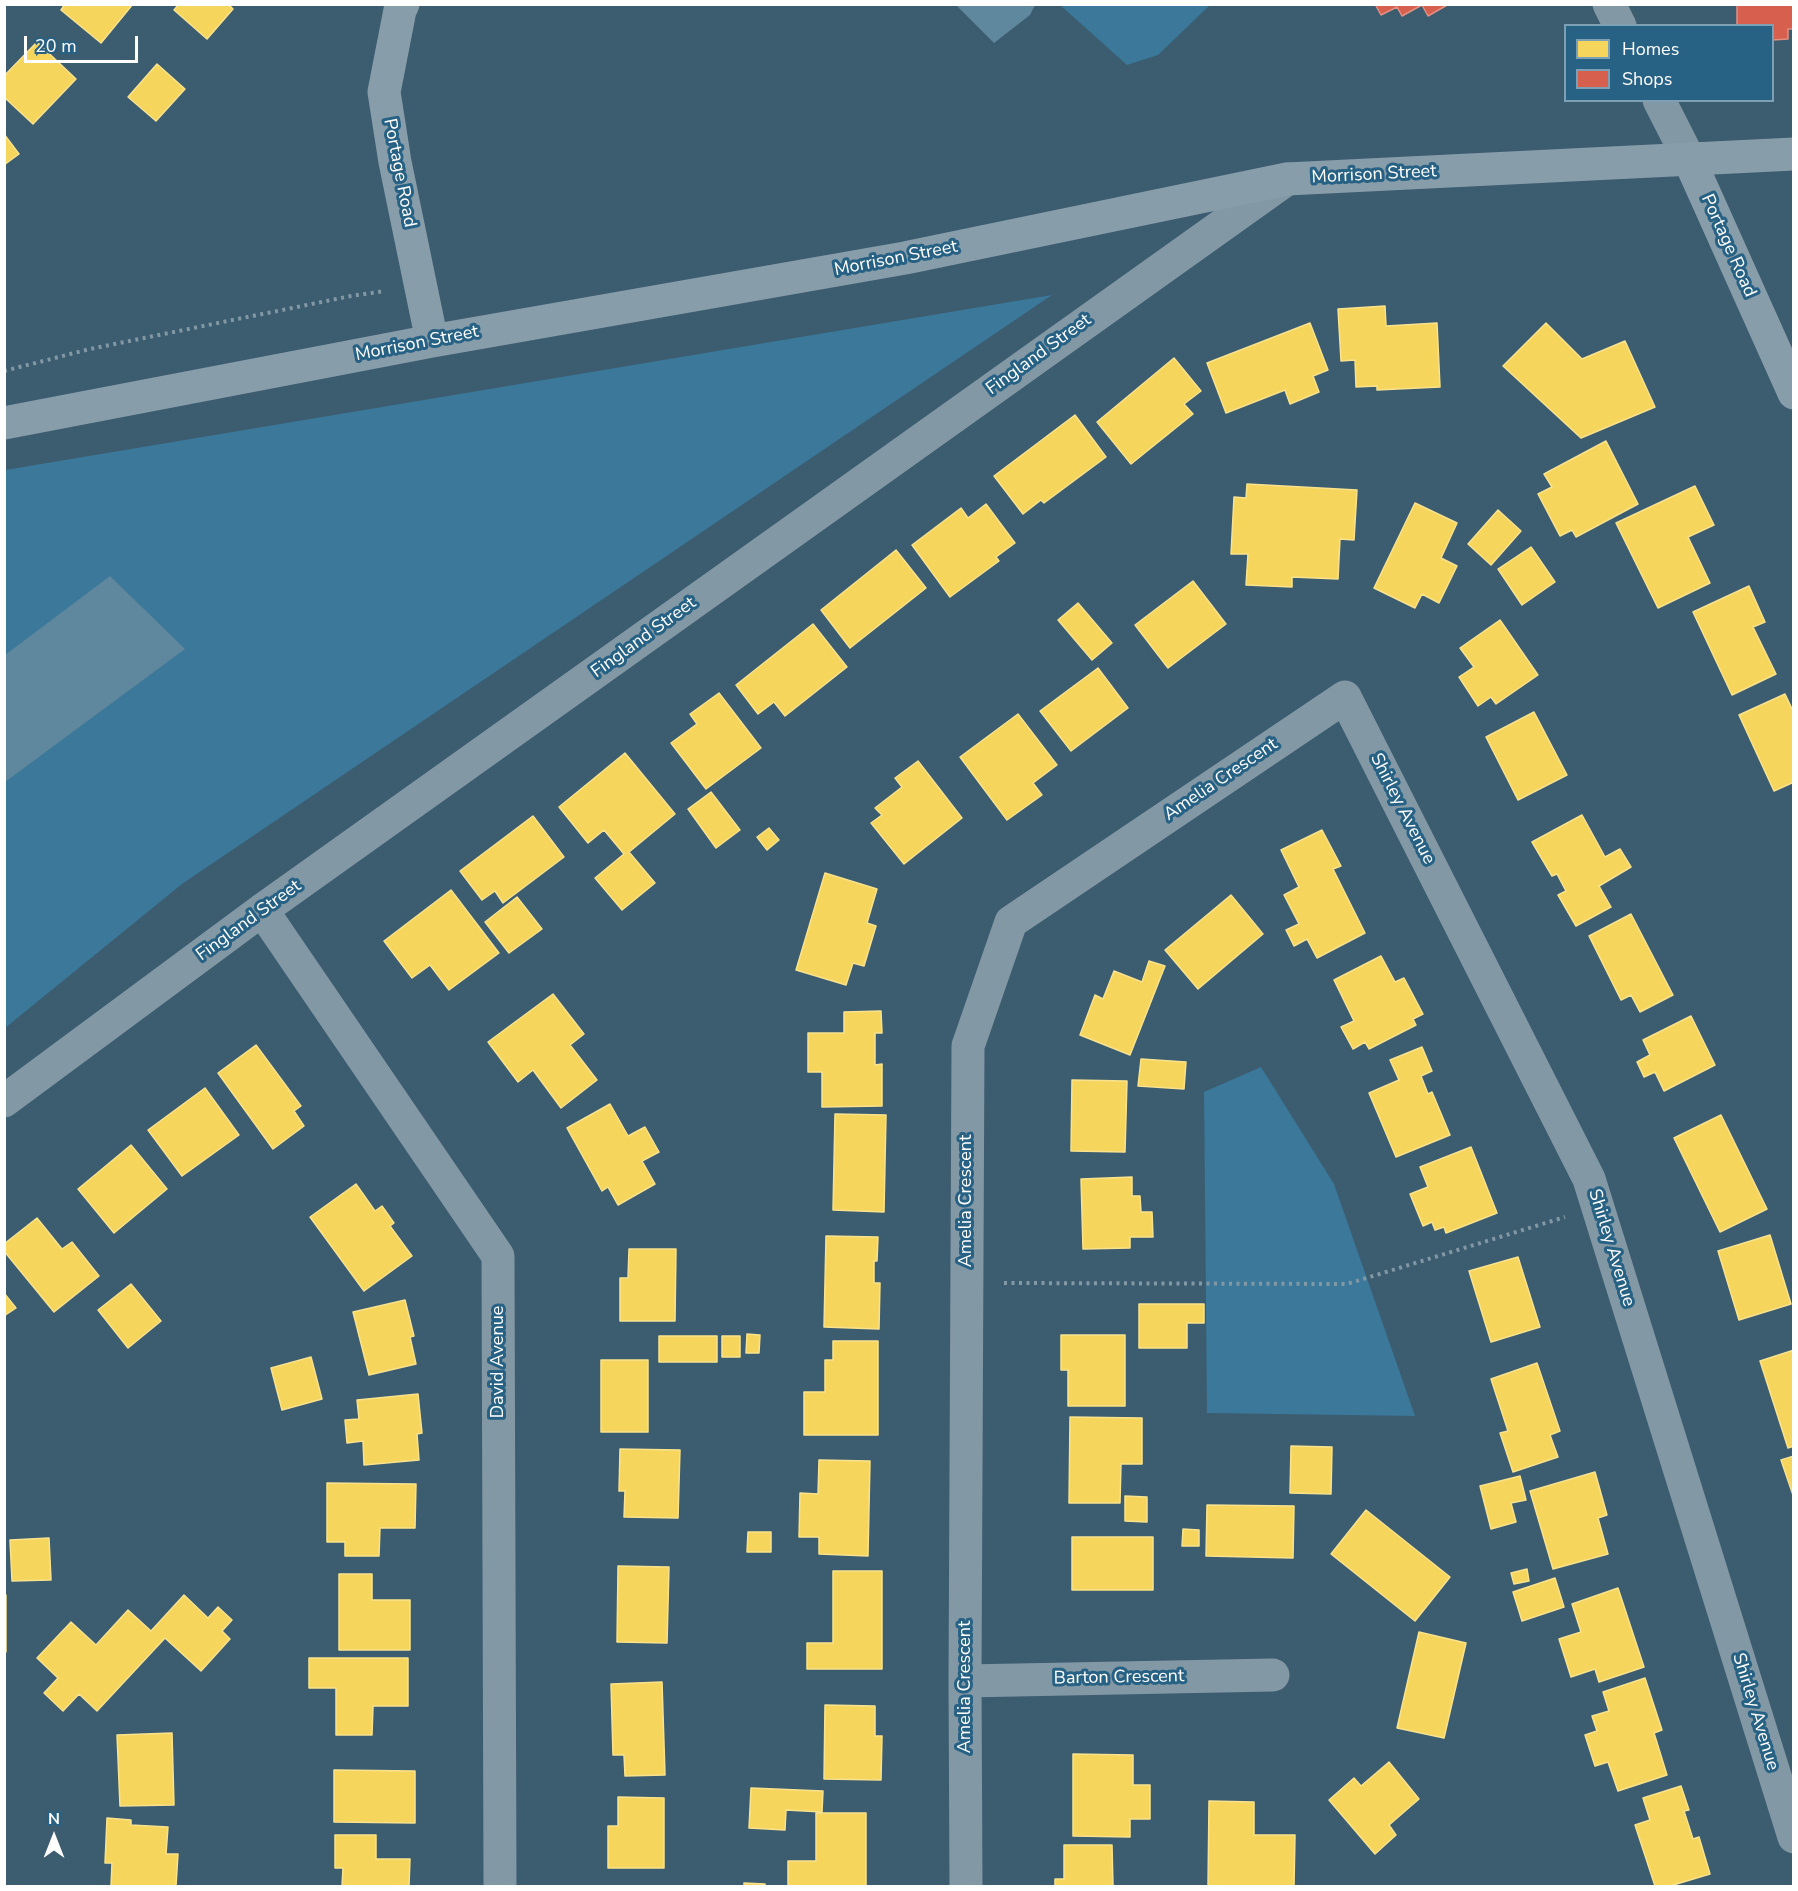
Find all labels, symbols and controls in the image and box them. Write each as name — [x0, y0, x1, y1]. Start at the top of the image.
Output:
scale bar — [27, 24, 141, 62]
legend — [1564, 24, 1774, 102]
text: 20 m — [35, 34, 77, 58]
text: Homes — [1622, 37, 1679, 61]
text: Shops — [1622, 67, 1672, 91]
street label: Portage Road — [378, 117, 420, 229]
street label: Morrison Street — [1311, 161, 1437, 189]
street label: Portage Road — [1696, 191, 1760, 301]
street label: Morrison Street — [833, 236, 959, 282]
street label: Fingland Street — [982, 310, 1096, 400]
street label: Morrison Street — [354, 321, 480, 367]
street label: Fingland Street — [587, 593, 701, 683]
street label: Amelia Crescent — [1160, 734, 1282, 826]
street label: Shirley Avenue — [1365, 750, 1439, 868]
street label: Fingland Street — [192, 876, 306, 966]
street label: Amelia Crescent — [956, 1135, 978, 1267]
street label: Shirley Avenue — [1583, 1187, 1639, 1309]
street label: David Avenue — [488, 1306, 510, 1418]
street label: Amelia Crescent — [955, 1621, 977, 1753]
street label: Shirley Avenue — [1727, 1651, 1783, 1773]
street label: Barton Crescent — [1054, 1666, 1184, 1690]
north arrow — [24, 1807, 84, 1867]
text: N — [48, 1808, 60, 1830]

